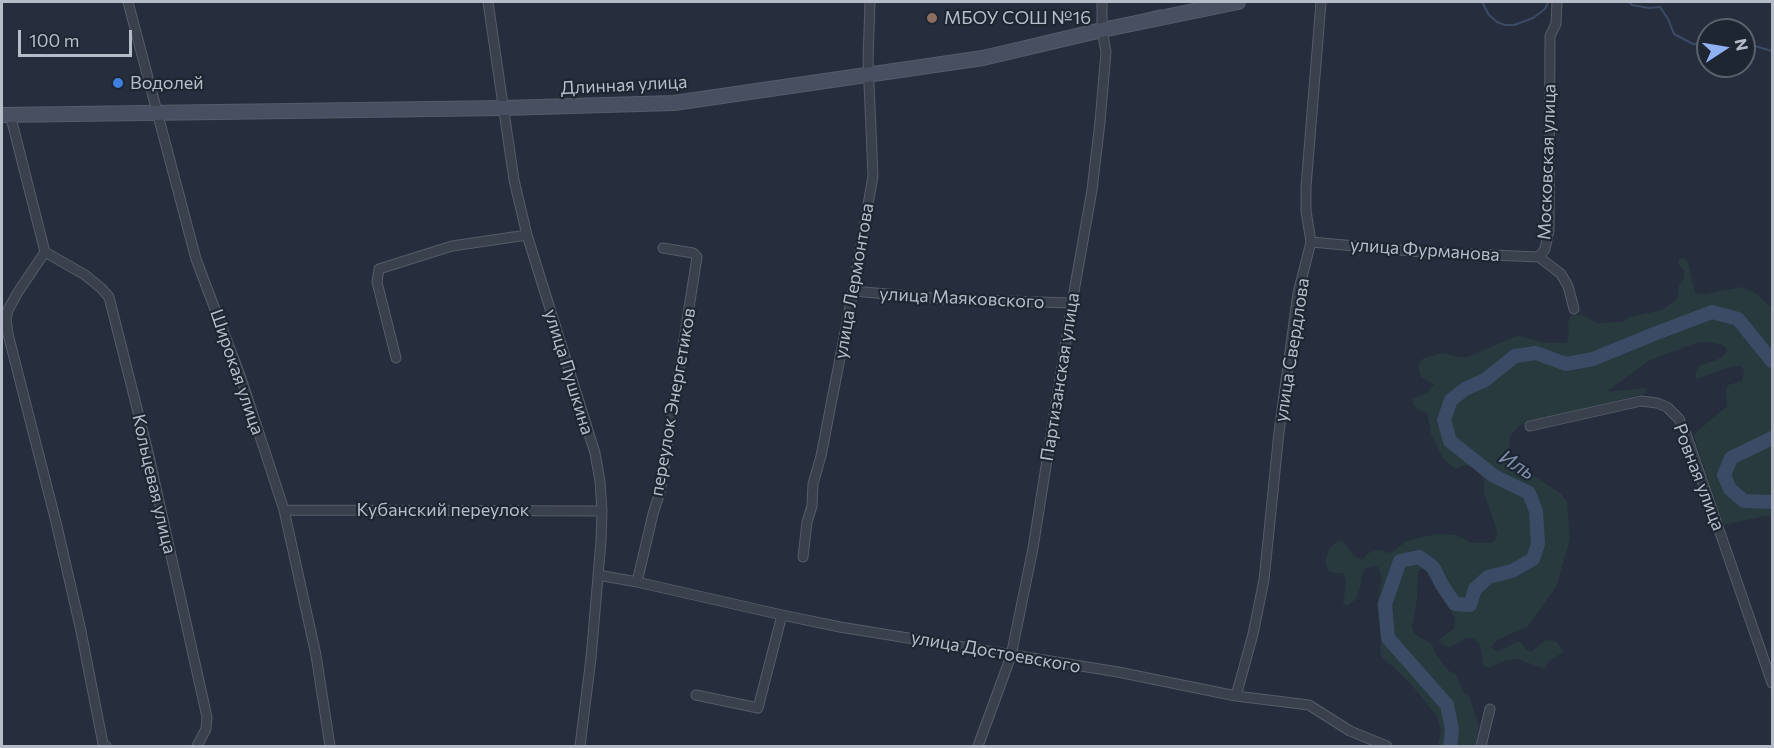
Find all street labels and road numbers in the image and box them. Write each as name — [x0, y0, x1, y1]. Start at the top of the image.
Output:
street label: Длинная улица — [560, 71, 688, 99]
street label: Московская улица — [1533, 83, 1561, 241]
street label: улица Лермонтова — [830, 201, 878, 361]
street label: улица Фурманова — [1349, 234, 1501, 266]
street label: улица Свердлова — [1270, 276, 1314, 424]
street label: улица Маяковского — [879, 283, 1045, 313]
street label: Партизанская улица — [1036, 291, 1084, 463]
street label: Широкая улица — [205, 306, 269, 438]
street label: переулок Энергетиков — [646, 306, 700, 498]
street label: улица Пушкина — [540, 307, 598, 437]
street label: Кольцевая улица — [127, 412, 181, 556]
street label: Ровная улица — [1669, 420, 1729, 534]
street label: Кубанский переулок — [357, 499, 529, 521]
street label: улица Достоевского — [909, 626, 1083, 678]

